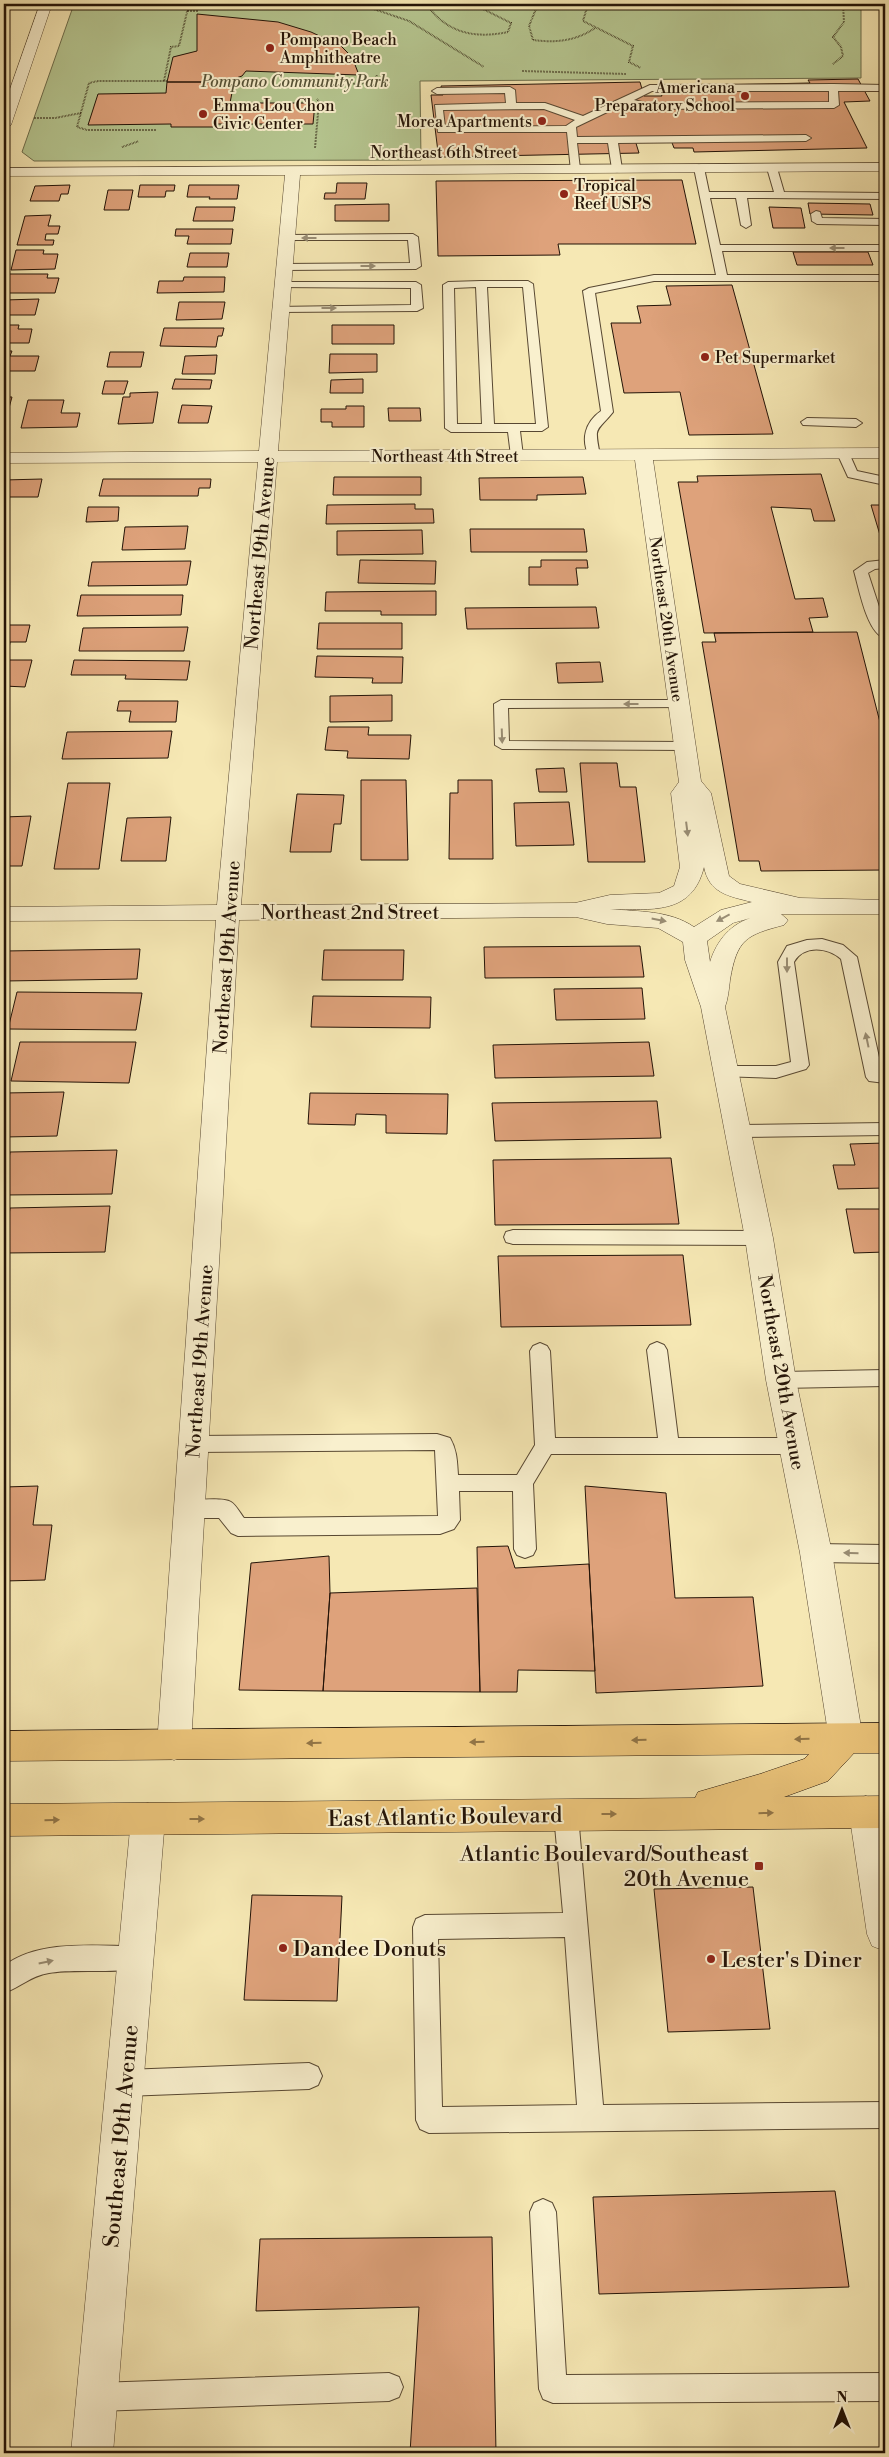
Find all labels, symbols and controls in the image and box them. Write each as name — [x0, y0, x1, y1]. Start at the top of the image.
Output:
place label: Pompano Beach Amphitheatre — [279, 30, 397, 68]
marker: Pompano Beach Amphitheatre — [264, 42, 276, 54]
park label: Pompano Community Park — [200, 72, 389, 92]
place label: Americana Preparatory School — [594, 78, 736, 116]
marker: Americana Preparatory School — [739, 90, 751, 102]
place label: Emma Lou Chon Civic Center — [213, 96, 335, 134]
marker: Emma Lou Chon Civic Center — [197, 108, 209, 120]
place label: Morea Apartments — [397, 112, 532, 132]
marker: Morea Apartments — [536, 115, 548, 127]
street label: Northeast 6th Street — [370, 143, 518, 163]
place label: Tropical Reef USPS — [574, 176, 651, 214]
marker: Tropical Reef USPS — [558, 188, 570, 200]
one-way arrow — [300, 234, 316, 242]
one-way arrow — [828, 244, 844, 252]
one-way arrow — [360, 262, 376, 270]
one-way arrow — [321, 304, 337, 312]
place label: Pet Supermarket — [715, 348, 836, 368]
marker: Pet Supermarket — [699, 351, 711, 363]
street label: Northeast 4th Street — [371, 447, 519, 467]
street label: Northeast 19th Avenue — [240, 456, 280, 651]
street label: Northeast 20th Avenue — [644, 535, 688, 703]
one-way arrow — [623, 700, 639, 708]
one-way arrow — [498, 729, 506, 745]
one-way arrow — [683, 821, 691, 837]
street label: Northeast 19th Avenue — [208, 860, 246, 1055]
street label: Northeast 2nd Street — [261, 901, 439, 925]
one-way arrow — [716, 914, 730, 923]
one-way arrow — [651, 916, 666, 924]
one-way arrow — [783, 957, 791, 973]
one-way arrow — [863, 1032, 871, 1047]
street label: Northeast 19th Avenue — [181, 1264, 219, 1459]
street label: Northeast 20th Avenue — [752, 1273, 810, 1472]
one-way arrow — [842, 1549, 858, 1557]
one-way arrow — [793, 1735, 809, 1743]
one-way arrow — [631, 1737, 647, 1745]
one-way arrow — [468, 1738, 484, 1746]
one-way arrow — [306, 1739, 322, 1747]
street label: East Atlantic Boulevard — [327, 1802, 563, 1833]
one-way arrow — [758, 1809, 774, 1817]
one-way arrow — [601, 1810, 617, 1818]
one-way arrow — [189, 1814, 205, 1822]
one-way arrow — [45, 1816, 61, 1824]
place label: Atlantic Boulevard/Southeast 20th Avenue — [459, 1841, 749, 1893]
marker: Atlantic Boulevard/Southeast 20th Avenue — [753, 1860, 765, 1872]
place label: Dandee Donuts — [293, 1936, 446, 1963]
marker: Dandee Donuts — [277, 1942, 289, 1954]
place label: Lester's Diner — [721, 1947, 862, 1974]
marker: Lester's Diner — [705, 1953, 717, 1965]
one-way arrow — [38, 1958, 53, 1966]
street label: Southeast 19th Avenue — [98, 2024, 145, 2249]
north arrow — [816, 2384, 866, 2434]
text: N — [836, 2389, 848, 2407]

